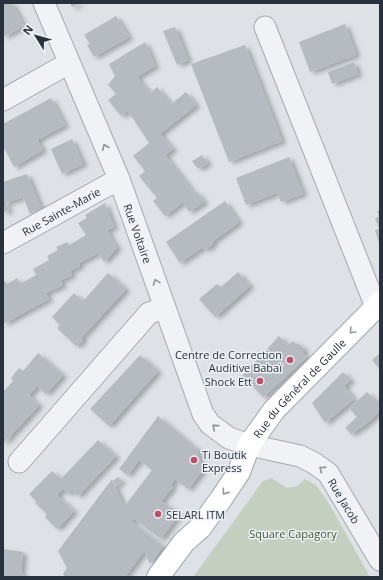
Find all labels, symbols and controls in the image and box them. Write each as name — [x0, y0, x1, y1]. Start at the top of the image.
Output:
north arrow — [16, 16, 56, 56]
text: N — [19, 22, 36, 38]
one-way arrow — [102, 143, 110, 151]
street label: Rue Sainte-Marie — [19, 183, 103, 239]
street label: Rue Voltaire — [121, 202, 156, 265]
one-way arrow — [152, 278, 161, 285]
one-way arrow — [350, 326, 357, 334]
street label: Rue du Général de Gaulle — [249, 335, 349, 441]
place label: Centre de Correction Auditive Babaï — [175, 347, 282, 375]
marker: Centre de Correction Auditive Babaï — [285, 355, 295, 365]
place label: Shock Ett — [205, 374, 252, 389]
marker: Shock Ett — [255, 376, 265, 386]
one-way arrow — [212, 425, 219, 432]
place label: Ti Boutik Express — [202, 447, 247, 475]
marker: Ti Boutik Express — [189, 455, 199, 465]
one-way arrow — [320, 467, 327, 474]
street label: Rue Jacob — [325, 475, 364, 526]
one-way arrow — [222, 488, 230, 495]
place label: SELARL ITM — [166, 507, 225, 522]
marker: SELARL ITM — [153, 509, 163, 519]
park label: Square Capagory — [249, 526, 337, 541]

